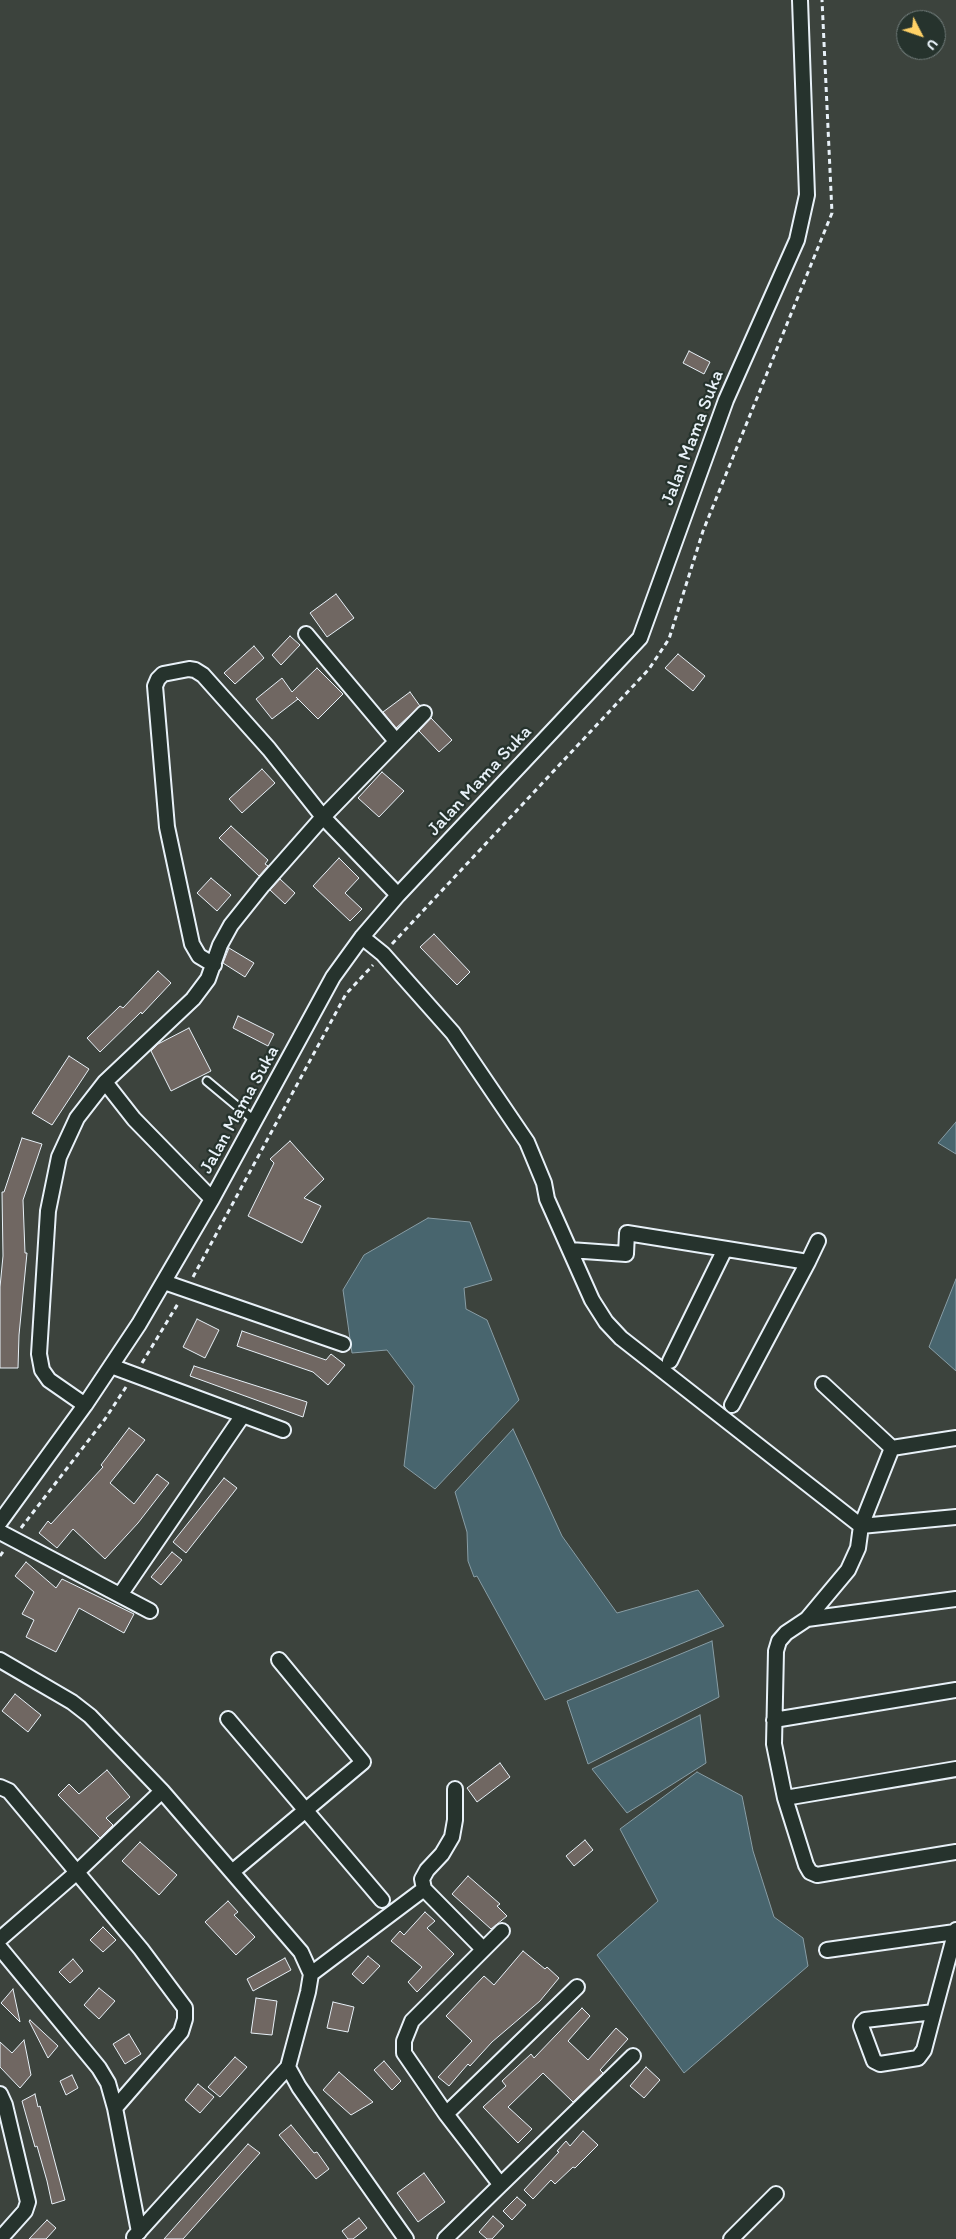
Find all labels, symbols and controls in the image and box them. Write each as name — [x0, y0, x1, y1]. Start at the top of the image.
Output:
north arrow — [896, 10, 946, 60]
text: U — [922, 35, 941, 54]
street label: Jalan Mama Suka — [657, 367, 729, 509]
street label: Jalan Mama Suka — [423, 721, 537, 841]
street label: Jalan Mama Suka — [195, 1042, 285, 1178]

